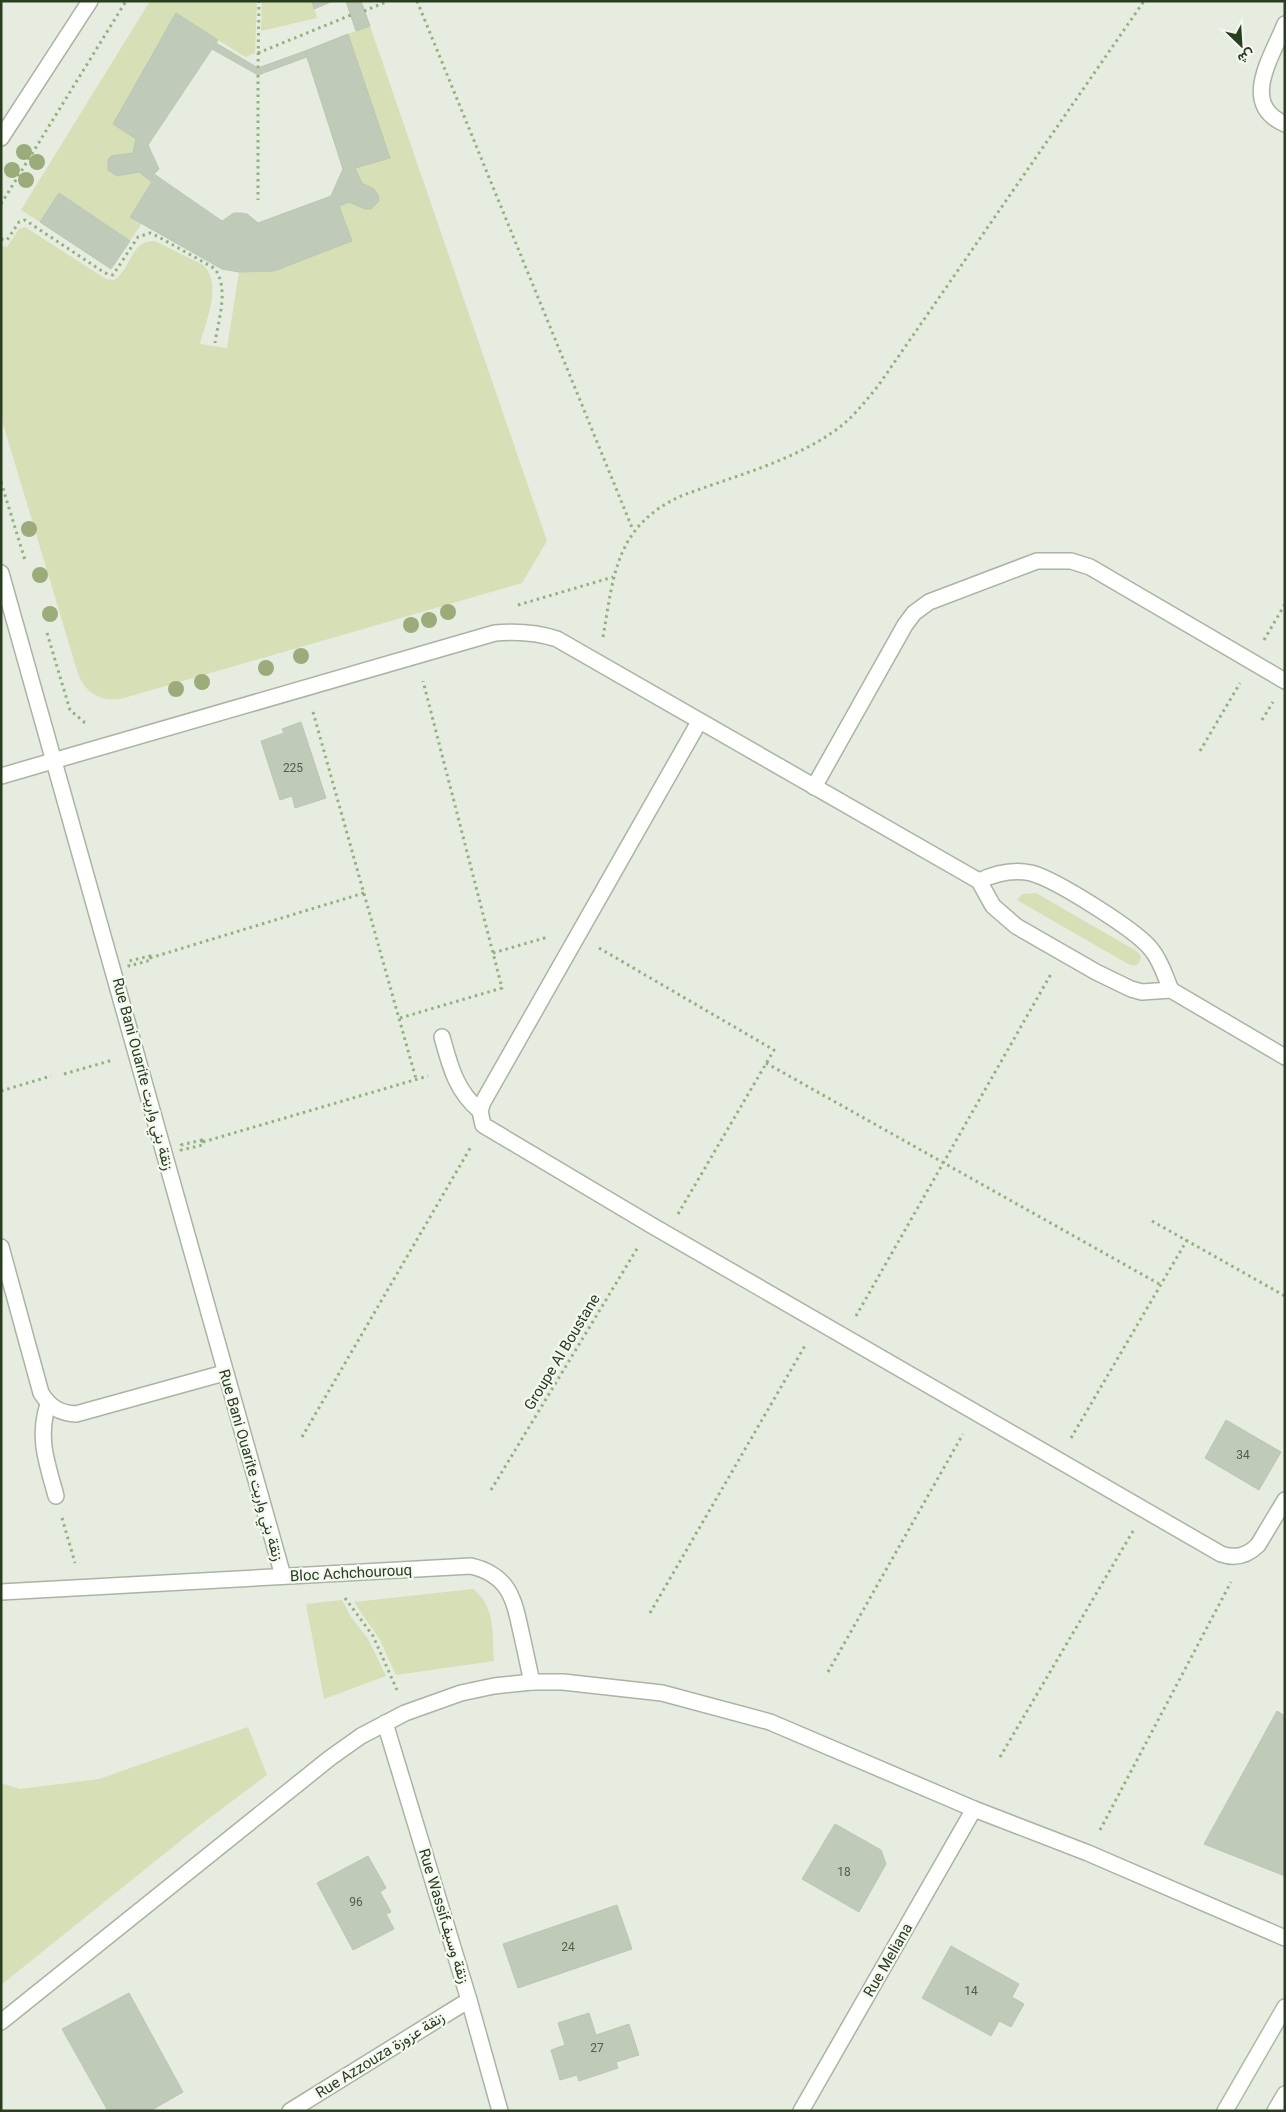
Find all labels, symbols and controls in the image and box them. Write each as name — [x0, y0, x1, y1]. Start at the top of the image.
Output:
north arrow — [1216, 20, 1266, 70]
text: ش — [1235, 45, 1258, 68]
house number: 225 — [283, 761, 303, 775]
street label: Rue Bani Ouarite زنقة بني واريت — [105, 976, 177, 1173]
street label: Groupe Al Boustane — [520, 1291, 604, 1413]
street label: Rue Bani Ouarite زنقة بني واريت — [211, 1367, 287, 1564]
house number: 34 — [1236, 1448, 1250, 1462]
street label: Bloc Achchourouq — [289, 1561, 413, 1585]
street label: Rue Wassifزنقة وسيف — [415, 1846, 473, 1986]
house number: 18 — [837, 1865, 851, 1879]
house number: 96 — [349, 1895, 363, 1909]
street label: Rue Meliana — [860, 1920, 916, 2000]
house number: 24 — [561, 1940, 575, 1954]
house number: 14 — [964, 1984, 978, 1998]
street label: Rue Azzouza زنقة عزوزة — [312, 2008, 448, 2102]
house number: 27 — [590, 2041, 604, 2055]

